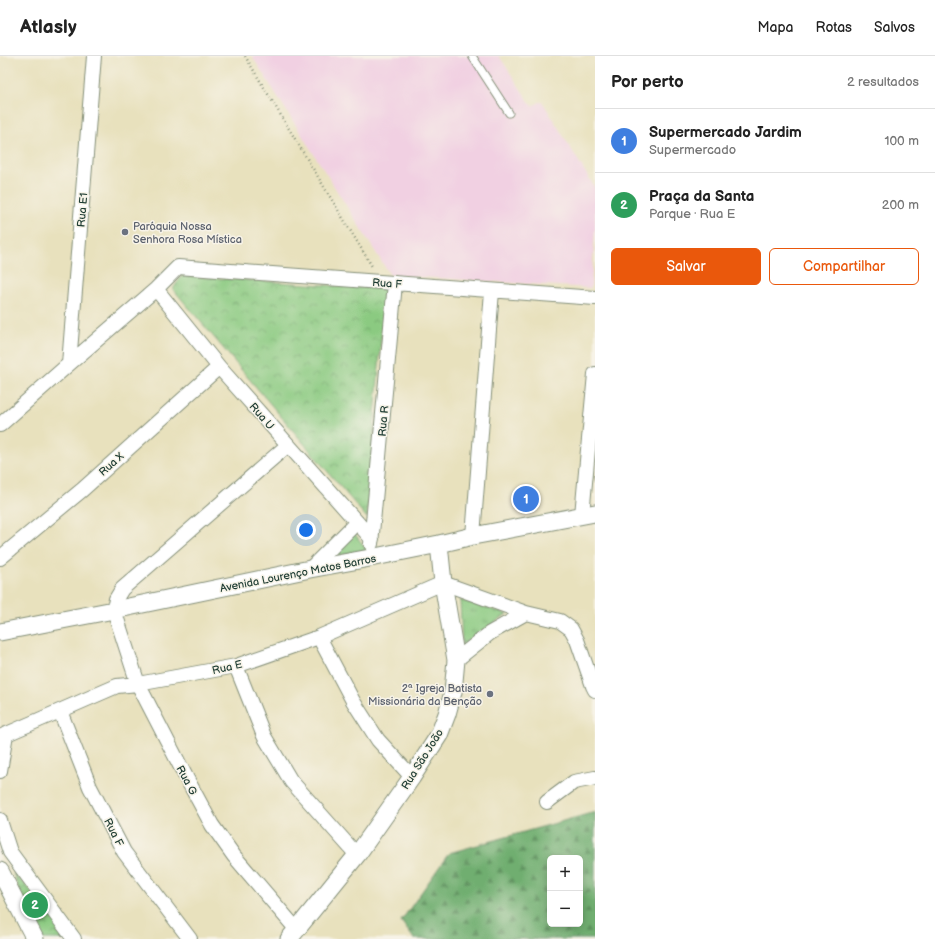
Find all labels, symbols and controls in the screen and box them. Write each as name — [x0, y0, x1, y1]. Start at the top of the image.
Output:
text: Atlasly — [20, 16, 77, 39]
text: Mapa — [757, 19, 794, 36]
text: Rotas — [816, 19, 852, 36]
text: Salvos — [874, 19, 915, 36]
text: Por perto — [611, 72, 684, 92]
text: 2 resultados — [847, 74, 919, 90]
text: Supermercado Jardim — [649, 123, 802, 142]
text: 1 — [621, 133, 627, 149]
text: 100 m — [884, 133, 919, 149]
text: Supermercado — [649, 142, 736, 158]
text: Praça da Santa — [649, 187, 754, 206]
street label: Rua E1 — [75, 192, 90, 228]
text: 2 — [620, 197, 628, 213]
text: 200 m — [882, 197, 919, 213]
text: Parque · Rua E — [649, 206, 735, 222]
place label: Paróquia Nossa Senhora Rosa Mística — [133, 220, 242, 246]
marker: Paróquia Nossa Senhora Rosa Mística — [120, 227, 130, 237]
button: Salvar — [611, 248, 761, 285]
button: Compartilhar — [769, 248, 919, 285]
street label: Rua F — [372, 276, 403, 291]
street label: Rua U — [246, 400, 277, 432]
street label: Rua R — [376, 405, 391, 437]
street label: Rua X — [96, 449, 127, 479]
pin: 1 — [513, 484, 539, 514]
your location — [296, 520, 316, 540]
street label: Avenida Lourenço Matos Barros — [219, 552, 378, 595]
street label: Rua E — [211, 658, 243, 677]
place label: 2ª Igreja Batista Missionária da Benção — [368, 682, 482, 708]
marker: 2ª Igreja Batista Missionária da Benção — [485, 689, 495, 699]
street label: Rua São João — [399, 727, 446, 792]
street label: Rua G — [173, 763, 200, 797]
street label: Rua F — [101, 816, 126, 849]
map controls — [547, 855, 583, 927]
button: + — [547, 855, 583, 891]
pin: 2 — [22, 890, 48, 920]
button: − — [547, 891, 583, 927]

